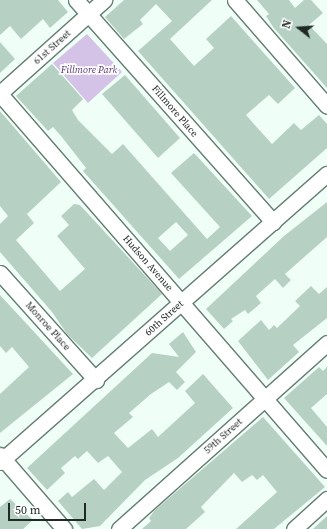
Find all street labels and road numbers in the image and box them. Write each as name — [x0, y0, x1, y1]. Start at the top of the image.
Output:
street label: 61st Street — [31, 27, 73, 67]
street label: Fillmore Place — [149, 83, 201, 139]
street label: Hudson Avenue — [120, 233, 176, 293]
street label: 60th Street — [142, 298, 186, 338]
street label: Monroe Place — [23, 299, 73, 353]
street label: 59th Street — [201, 416, 245, 456]

